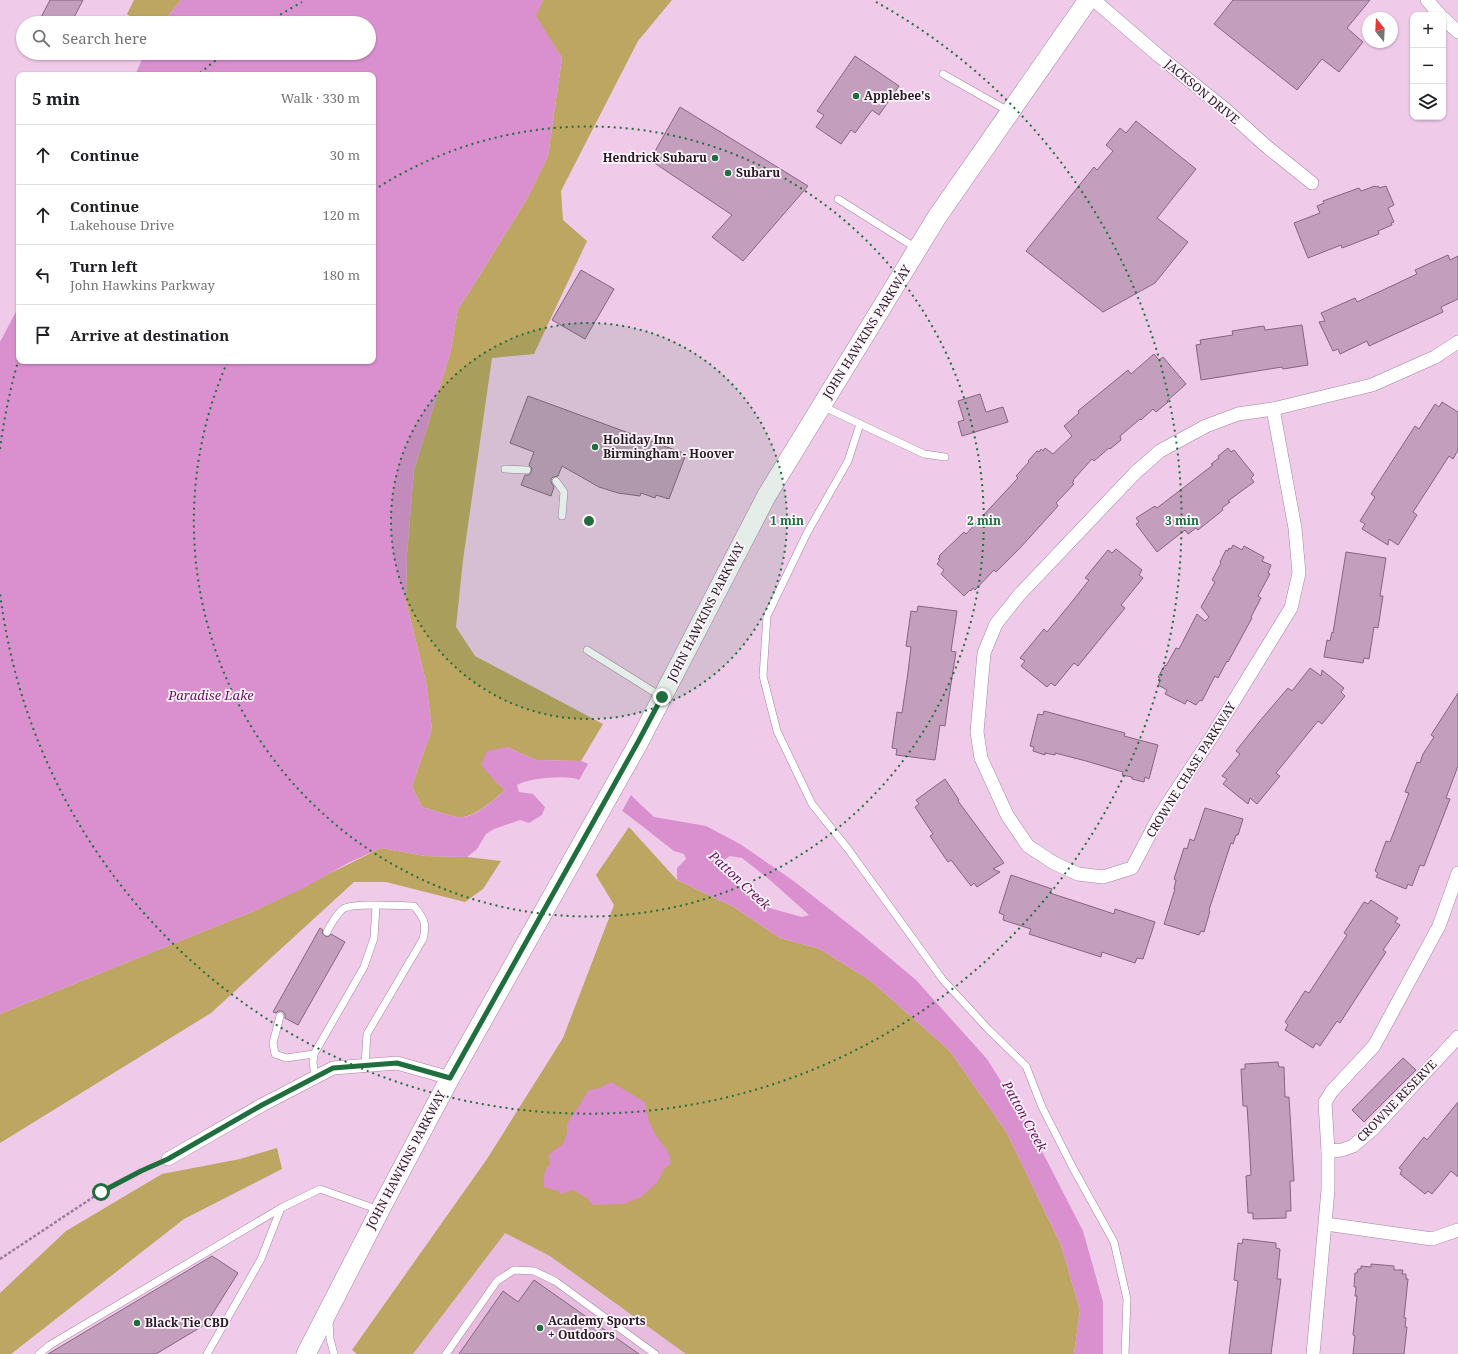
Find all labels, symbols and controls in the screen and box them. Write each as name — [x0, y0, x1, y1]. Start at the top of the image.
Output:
north arrow — [1362, 12, 1398, 48]
map controls — [1410, 12, 1446, 120]
button: + — [1410, 12, 1446, 48]
search box — [16, 16, 376, 60]
icon: search — [30, 27, 52, 49]
text: Search here — [62, 28, 147, 48]
button: − — [1410, 48, 1446, 84]
street label: JACKSON DRIVE — [1161, 55, 1243, 128]
button: layers — [1410, 84, 1446, 120]
text: 5 min — [32, 87, 80, 110]
place label: Applebee's — [864, 87, 931, 104]
text: Walk · 330 m — [281, 89, 360, 107]
marker: Applebee's — [851, 91, 861, 101]
icon: ahead — [32, 144, 54, 166]
text: Continue — [70, 145, 139, 165]
text: 30 m — [330, 146, 360, 164]
place label: Hendrick Subaru — [603, 149, 707, 166]
marker: Hendrick Subaru — [710, 153, 720, 163]
place label: Subaru — [736, 164, 780, 181]
marker: Subaru — [723, 168, 733, 178]
text: Continue — [70, 196, 139, 216]
icon: ahead — [32, 204, 54, 226]
text: 120 m — [323, 206, 360, 224]
text: Lakehouse Drive — [70, 216, 174, 234]
text: Turn left — [70, 256, 138, 276]
street label: JOHN HAWKINS PARKWAY — [818, 261, 915, 403]
icon: left — [32, 264, 54, 286]
text: 180 m — [323, 266, 360, 284]
text: John Hawkins Parkway — [70, 276, 215, 294]
icon: arrive — [32, 324, 54, 346]
text: Arrive at destination — [70, 325, 229, 345]
place label: Holiday Inn Birmingham - Hoover — [603, 431, 735, 462]
marker: Holiday Inn Birmingham - Hoover — [590, 442, 600, 452]
text: 1 min — [770, 512, 804, 529]
text: 2 min — [967, 512, 1001, 529]
text: 3 min — [1165, 512, 1199, 529]
centre of rings — [582, 514, 596, 528]
street label: JOHN HAWKINS PARKWAY — [662, 539, 748, 685]
water label: Paradise Lake — [167, 686, 254, 704]
route end — [653, 688, 671, 706]
street label: CROWNE CHASE PARKWAY — [1142, 698, 1240, 841]
water label: Patton Creek — [705, 846, 775, 914]
street label: CROWNE RESERVE — [1353, 1056, 1440, 1146]
water label: Patton Creek — [998, 1077, 1052, 1155]
street label: JOHN HAWKINS PARKWAY — [361, 1087, 450, 1233]
route start — [92, 1183, 110, 1201]
place label: Academy Sports + Outdoors — [548, 1312, 646, 1343]
place label: Black Tie CBD — [145, 1314, 229, 1331]
marker: Black Tie CBD — [132, 1318, 142, 1328]
marker: Academy Sports + Outdoors — [535, 1323, 545, 1333]

